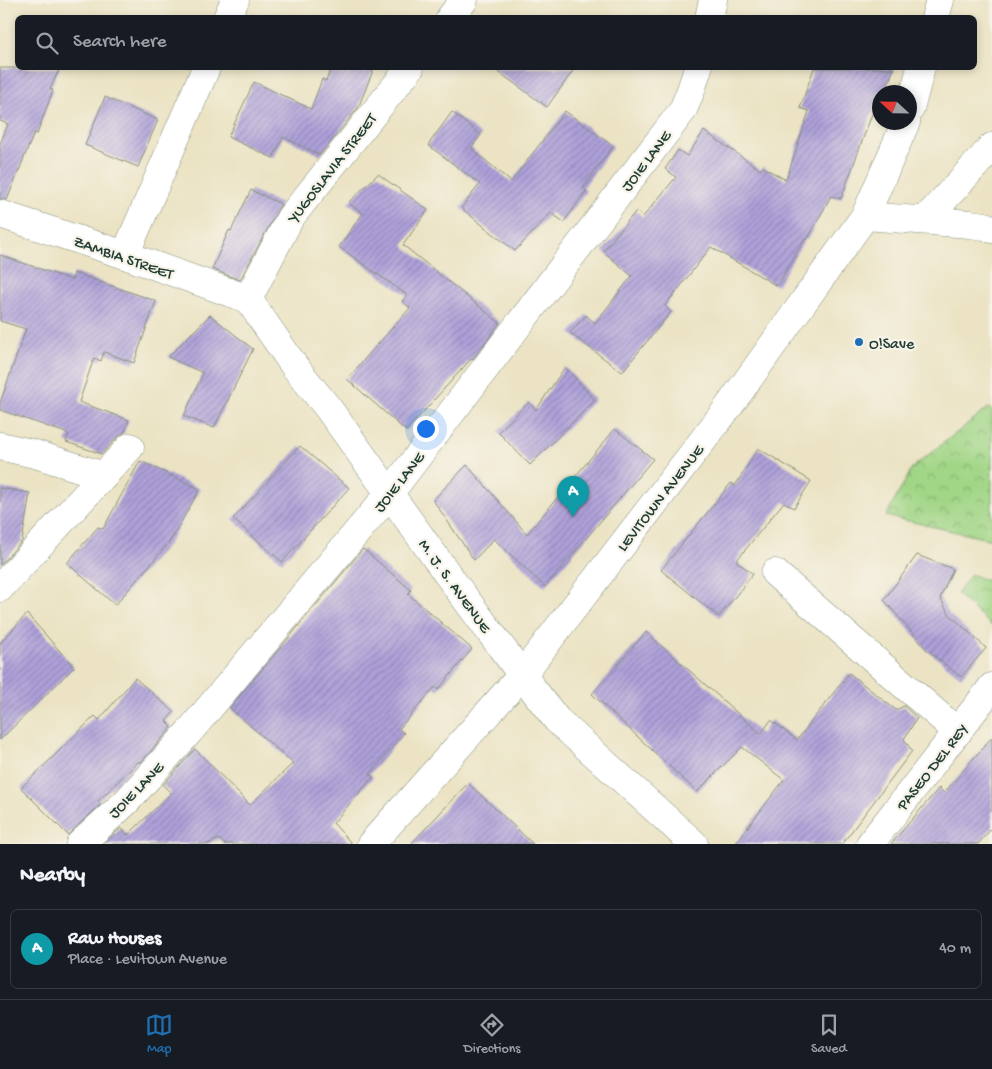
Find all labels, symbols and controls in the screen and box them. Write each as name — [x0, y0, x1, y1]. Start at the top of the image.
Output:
search box — [15, 15, 977, 70]
icon: search — [33, 29, 61, 57]
text: Search here — [73, 31, 167, 54]
north arrow — [872, 85, 917, 130]
street label: YUGOSLAVIA STREET — [284, 110, 383, 229]
street label: JOIE LANE — [619, 127, 677, 196]
street label: ZAMBIA STREET — [71, 233, 176, 286]
marker: O!Save — [853, 336, 865, 348]
place label: O!Save — [869, 336, 915, 355]
your location — [413, 416, 439, 442]
street label: LEVITOWN AVENUE — [614, 441, 710, 556]
street label: JOIE LANE — [371, 448, 431, 517]
pin: A — [557, 476, 589, 517]
street label: M. J. S. AVENUE — [413, 536, 494, 639]
street label: PASEO DEL REY — [893, 721, 974, 816]
street label: JOIE LANE — [106, 758, 170, 824]
text: Nearby — [20, 864, 85, 889]
text: Raw Houses — [68, 928, 161, 951]
text: A — [32, 940, 42, 959]
text: 40 m — [939, 940, 971, 959]
text: Place · Levitown Avenue — [68, 951, 227, 970]
tab: Map — [145, 1011, 173, 1058]
tab: Directions — [464, 1011, 521, 1058]
tab: Saved — [811, 1011, 847, 1058]

